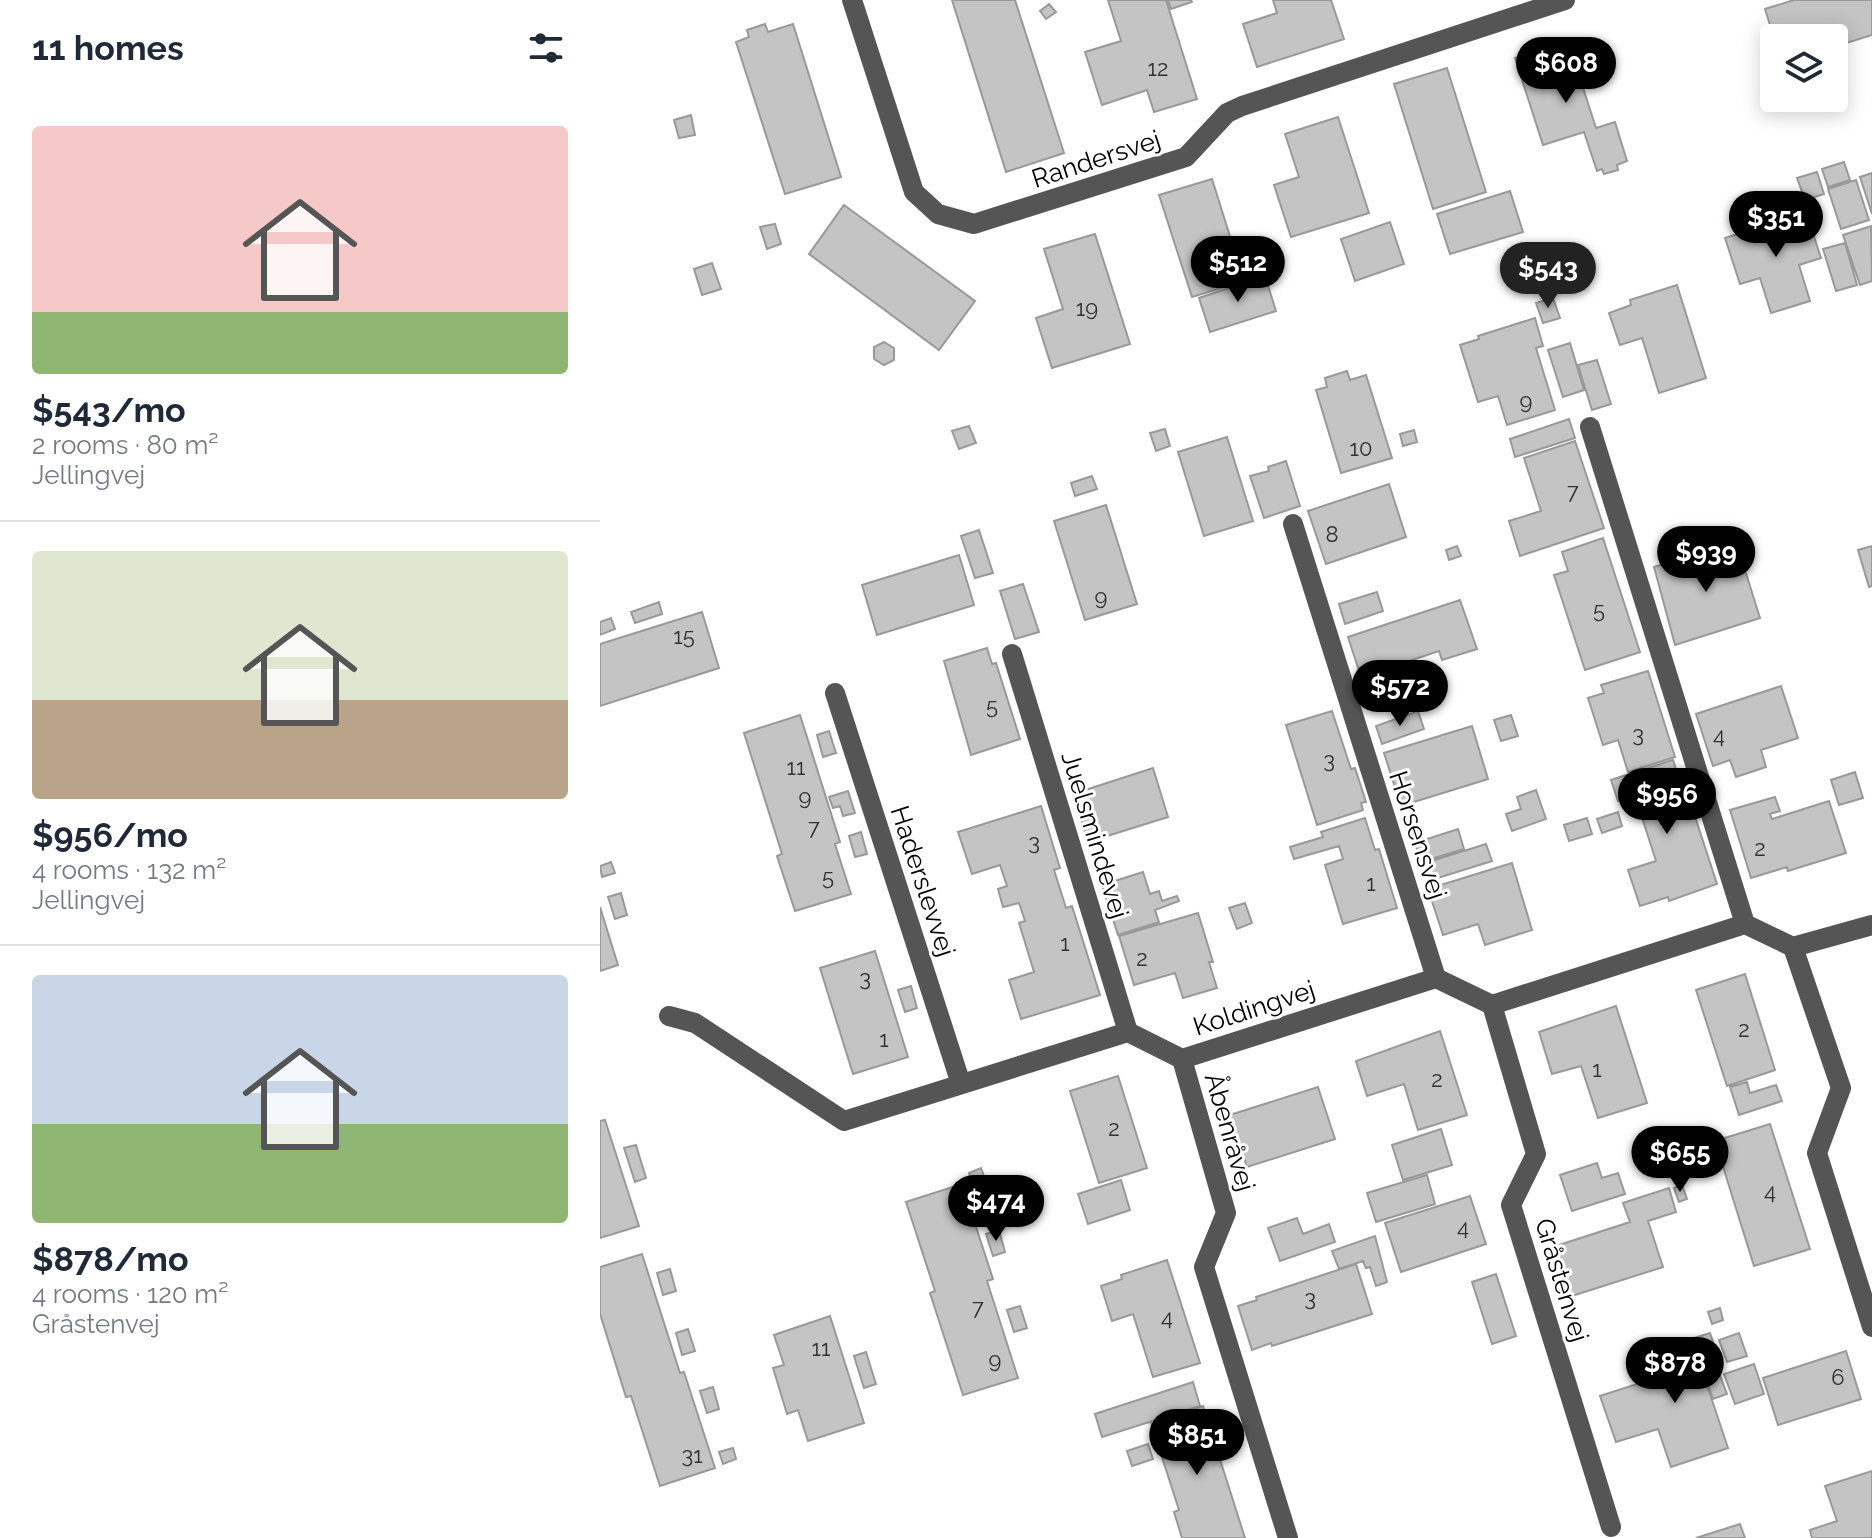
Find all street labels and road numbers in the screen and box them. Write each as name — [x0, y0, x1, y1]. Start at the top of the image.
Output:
street label: Randersvej — [1028, 124, 1164, 194]
street label: Juelsmindevej — [1055, 748, 1135, 922]
street label: Horsensvej — [1383, 767, 1453, 903]
street label: Haderslevvej — [885, 802, 961, 960]
street label: Koldingvej — [1189, 974, 1319, 1042]
street label: Åbenråvej — [1199, 1069, 1262, 1194]
street label: Gråstenvej — [1529, 1215, 1595, 1345]

